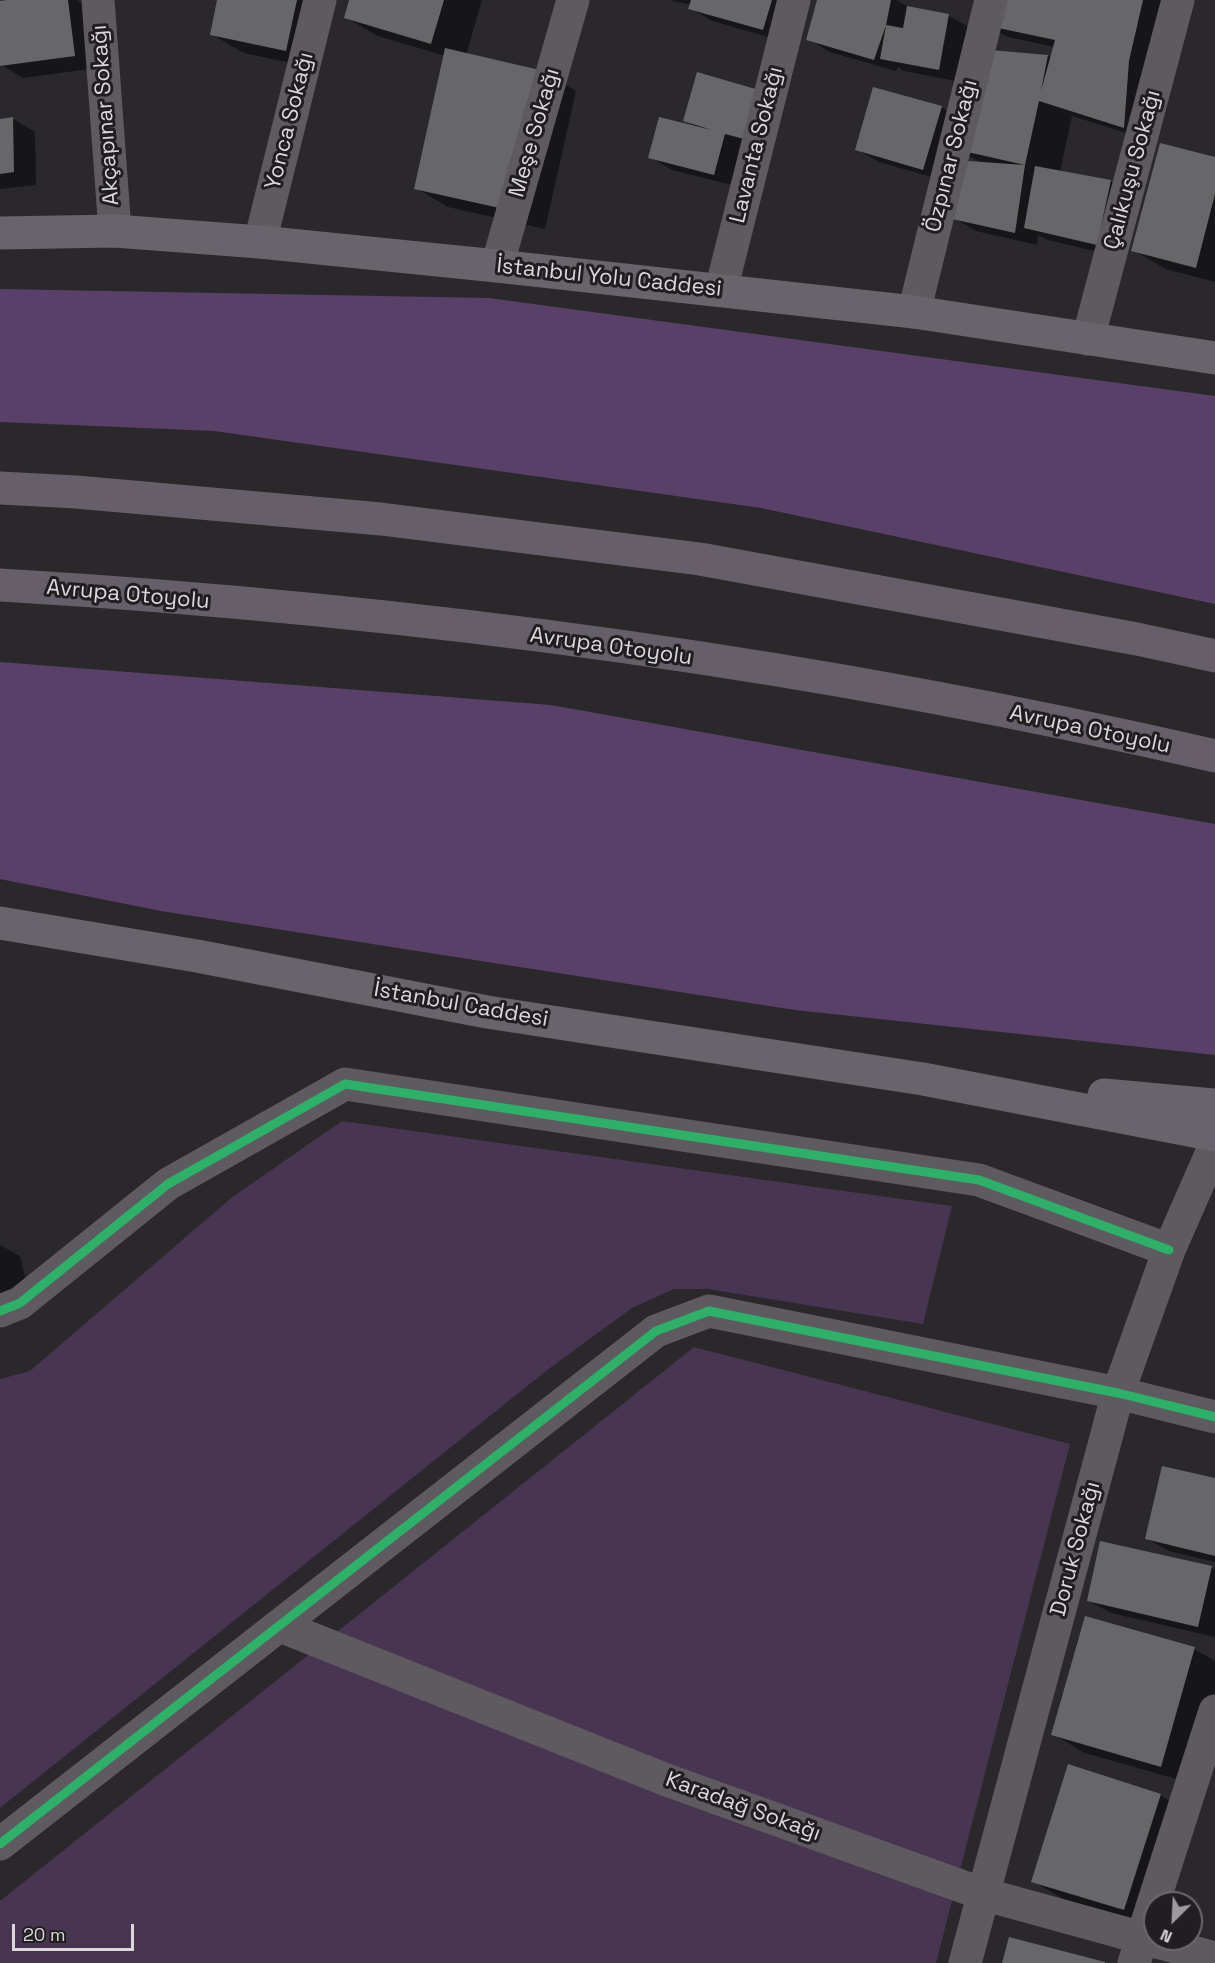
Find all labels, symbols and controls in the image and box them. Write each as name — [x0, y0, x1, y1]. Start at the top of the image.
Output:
street label: Akçapınar Sokağı — [87, 24, 125, 206]
street label: Yonca Sokağı — [260, 50, 320, 192]
street label: Lavanta Sokağı — [725, 64, 789, 226]
street label: Meşe Sokağı — [504, 66, 566, 200]
street label: Özpınar Sokağı — [920, 77, 984, 235]
street label: Çalıkuşu Sokağı — [1099, 87, 1167, 253]
street label: İstanbul Yolu Caddesi — [495, 253, 723, 303]
street label: Avrupa Otoyolu — [45, 575, 211, 615]
street label: Avrupa Otoyolu — [528, 623, 694, 671]
street label: Avrupa Otoyolu — [1007, 700, 1173, 760]
street label: İstanbul Caddesi — [372, 977, 550, 1033]
street label: Doruk Sokağı — [1045, 1479, 1107, 1619]
street label: Karadağ Sokağı — [662, 1767, 824, 1847]
north arrow — [1143, 1891, 1203, 1951]
scale bar — [15, 1912, 136, 1950]
text: 20 m — [23, 1923, 66, 1946]
text: N — [1157, 1924, 1175, 1948]

